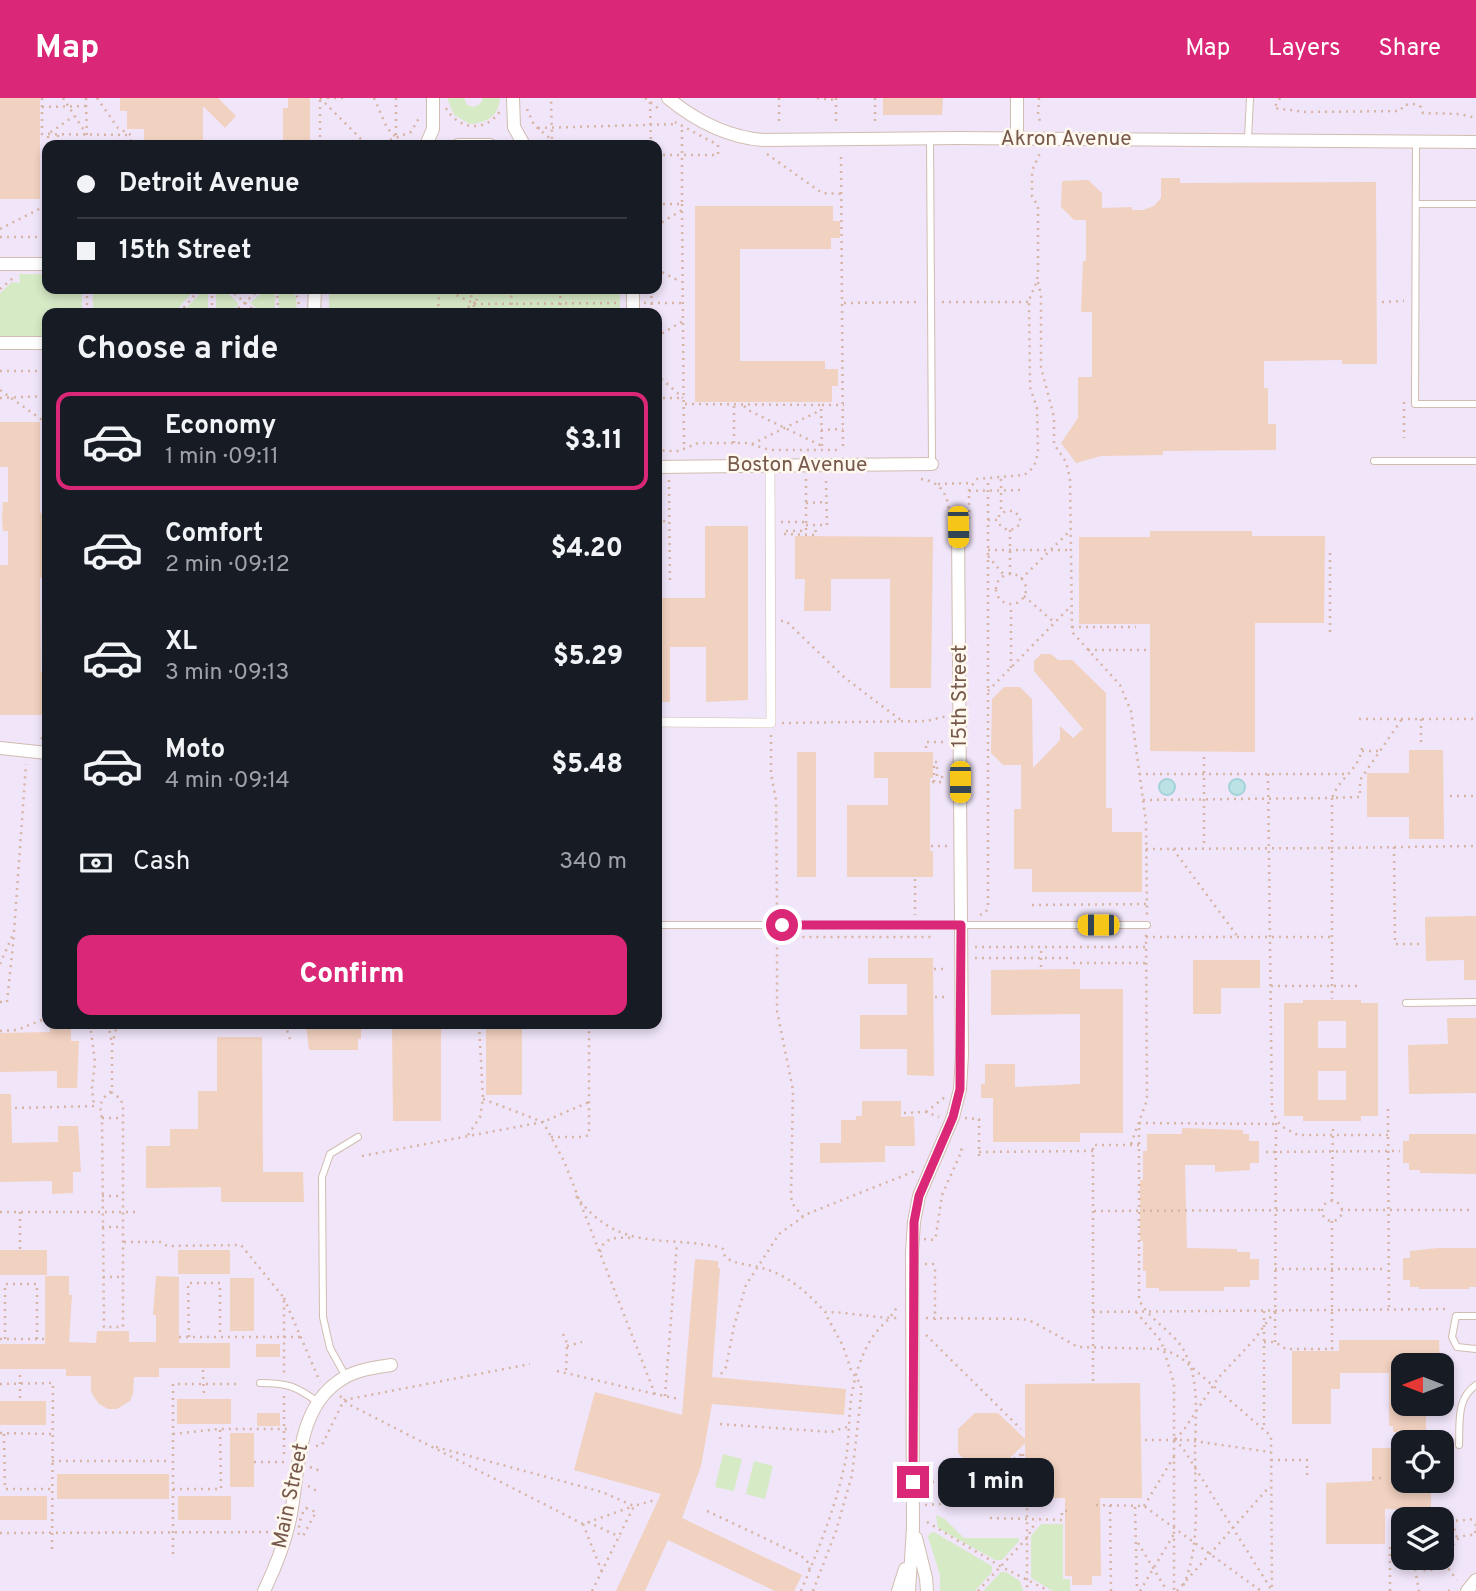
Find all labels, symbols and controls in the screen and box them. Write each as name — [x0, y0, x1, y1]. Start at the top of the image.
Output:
text: Map — [35, 28, 99, 70]
text: Map — [1185, 34, 1230, 64]
text: Layers — [1268, 34, 1340, 64]
text: Share — [1378, 34, 1441, 64]
street label: Akron Avenue — [1001, 126, 1131, 153]
text: Detroit Avenue — [119, 168, 299, 201]
text: 15th Street — [119, 235, 251, 268]
text: Choose a ride — [77, 330, 278, 370]
icon: car — [81, 410, 144, 473]
text: Economy — [165, 410, 276, 443]
text: $3.11 — [565, 425, 623, 458]
text: 1 min · 09:11 — [165, 443, 279, 472]
street label: Boston Avenue — [727, 452, 867, 479]
car — [948, 506, 969, 548]
icon: car — [81, 518, 144, 581]
text: Comfort — [165, 518, 263, 551]
text: $4.20 — [551, 533, 623, 566]
text: 2 min · 09:12 — [165, 551, 290, 580]
icon: car — [81, 626, 144, 689]
text: XL — [165, 626, 197, 659]
text: $5.29 — [553, 641, 623, 674]
street label: 15th Street — [947, 645, 974, 747]
text: 3 min · 09:13 — [165, 659, 289, 688]
icon: car — [81, 734, 144, 797]
text: Moto — [165, 734, 225, 767]
text: $5.48 — [551, 749, 623, 782]
car — [950, 761, 971, 803]
text: 4 min · 09:14 — [165, 767, 290, 796]
icon: cash — [77, 844, 115, 882]
text: Cash — [133, 846, 190, 879]
text: 340 m — [559, 848, 627, 877]
route start — [766, 909, 798, 941]
car — [1078, 915, 1120, 936]
button: Confirm — [77, 935, 627, 1015]
north arrow — [1391, 1353, 1454, 1416]
map controls — [1391, 1353, 1454, 1570]
button: locate — [1391, 1430, 1454, 1493]
street label: Main Street — [267, 1441, 315, 1551]
callout: 1 min — [937, 1458, 1053, 1506]
route end — [897, 1466, 929, 1498]
text: 1 min — [968, 1468, 1024, 1497]
button: layers — [1391, 1507, 1454, 1570]

